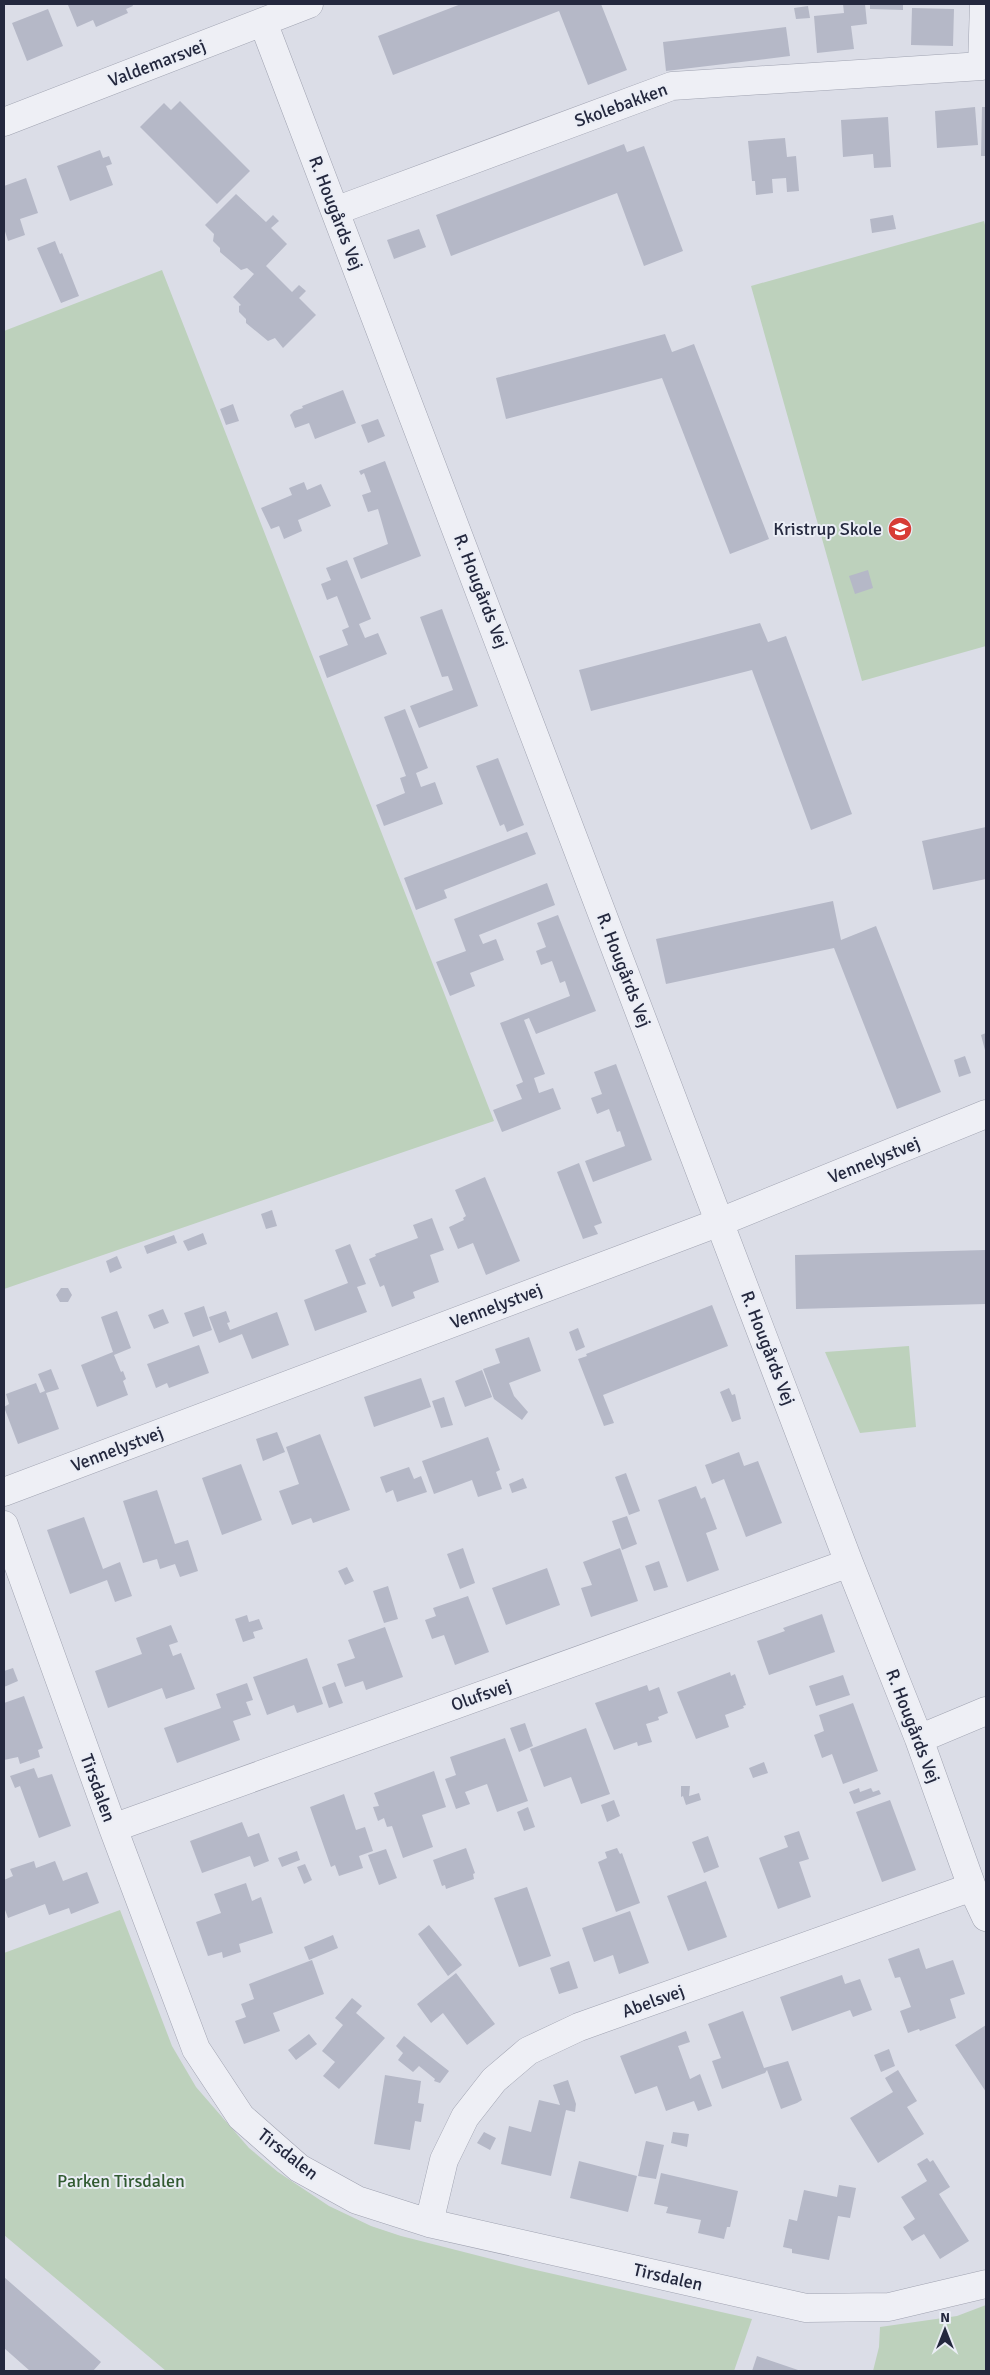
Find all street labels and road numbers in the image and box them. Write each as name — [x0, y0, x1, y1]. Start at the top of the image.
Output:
street label: Valdemarsvej — [105, 34, 209, 92]
street label: Skolebakken — [572, 78, 670, 132]
street label: R. Hougårds Vej — [304, 153, 368, 273]
street label: R. Hougårds Vej — [449, 531, 513, 651]
street label: R. Hougårds Vej — [592, 910, 656, 1030]
street label: Vennelystvej — [825, 1132, 923, 1188]
street label: Vennelystvej — [447, 1278, 545, 1334]
street label: R. Hougårds Vej — [736, 1288, 800, 1408]
street label: Vennelystvej — [68, 1421, 166, 1477]
street label: R. Hougårds Vej — [881, 1666, 945, 1786]
street label: Olufsvej — [448, 1674, 514, 1716]
street label: Tirsdalen — [76, 1751, 120, 1825]
street label: Abelsvej — [619, 1980, 687, 2022]
street label: Tirsdalen — [253, 2124, 323, 2184]
street label: Tirsdalen — [631, 2258, 705, 2296]

